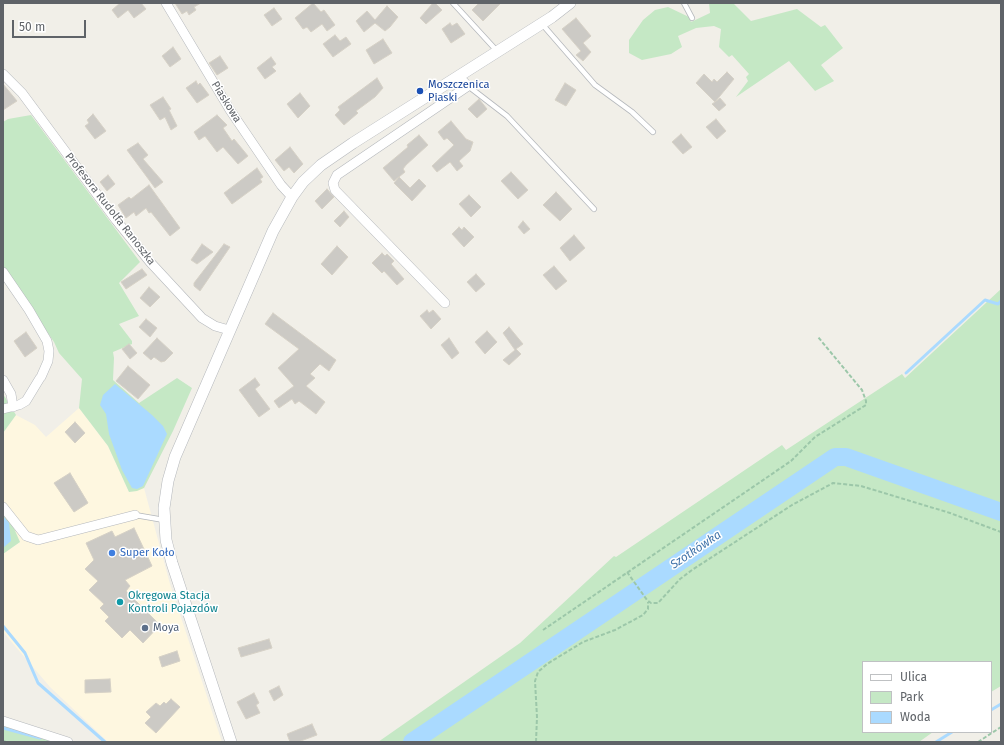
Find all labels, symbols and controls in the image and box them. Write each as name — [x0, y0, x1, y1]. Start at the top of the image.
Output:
scale bar — [14, 12, 88, 38]
text: 50 m — [19, 20, 45, 34]
place label: Moszczenica Piaski — [428, 78, 490, 104]
street label: Piaskowa — [208, 79, 244, 125]
marker: Moszczenica Piaski — [415, 86, 425, 96]
street label: Profesora Rudolfa Ranoszka — [62, 150, 158, 268]
water label: Szotkówka — [668, 528, 724, 572]
place label: Super Koło — [120, 546, 175, 560]
marker: Super Koło — [107, 548, 117, 558]
place label: Okręgowa Stacja Kontroli Pojazdów — [128, 589, 218, 615]
marker: Okręgowa Stacja Kontroli Pojazdów — [115, 597, 125, 607]
place label: Moya — [153, 621, 179, 635]
marker: Moya — [140, 623, 150, 633]
legend — [862, 661, 992, 733]
text: Ulica — [900, 670, 927, 684]
text: Park — [900, 690, 924, 704]
text: Woda — [900, 710, 931, 724]

